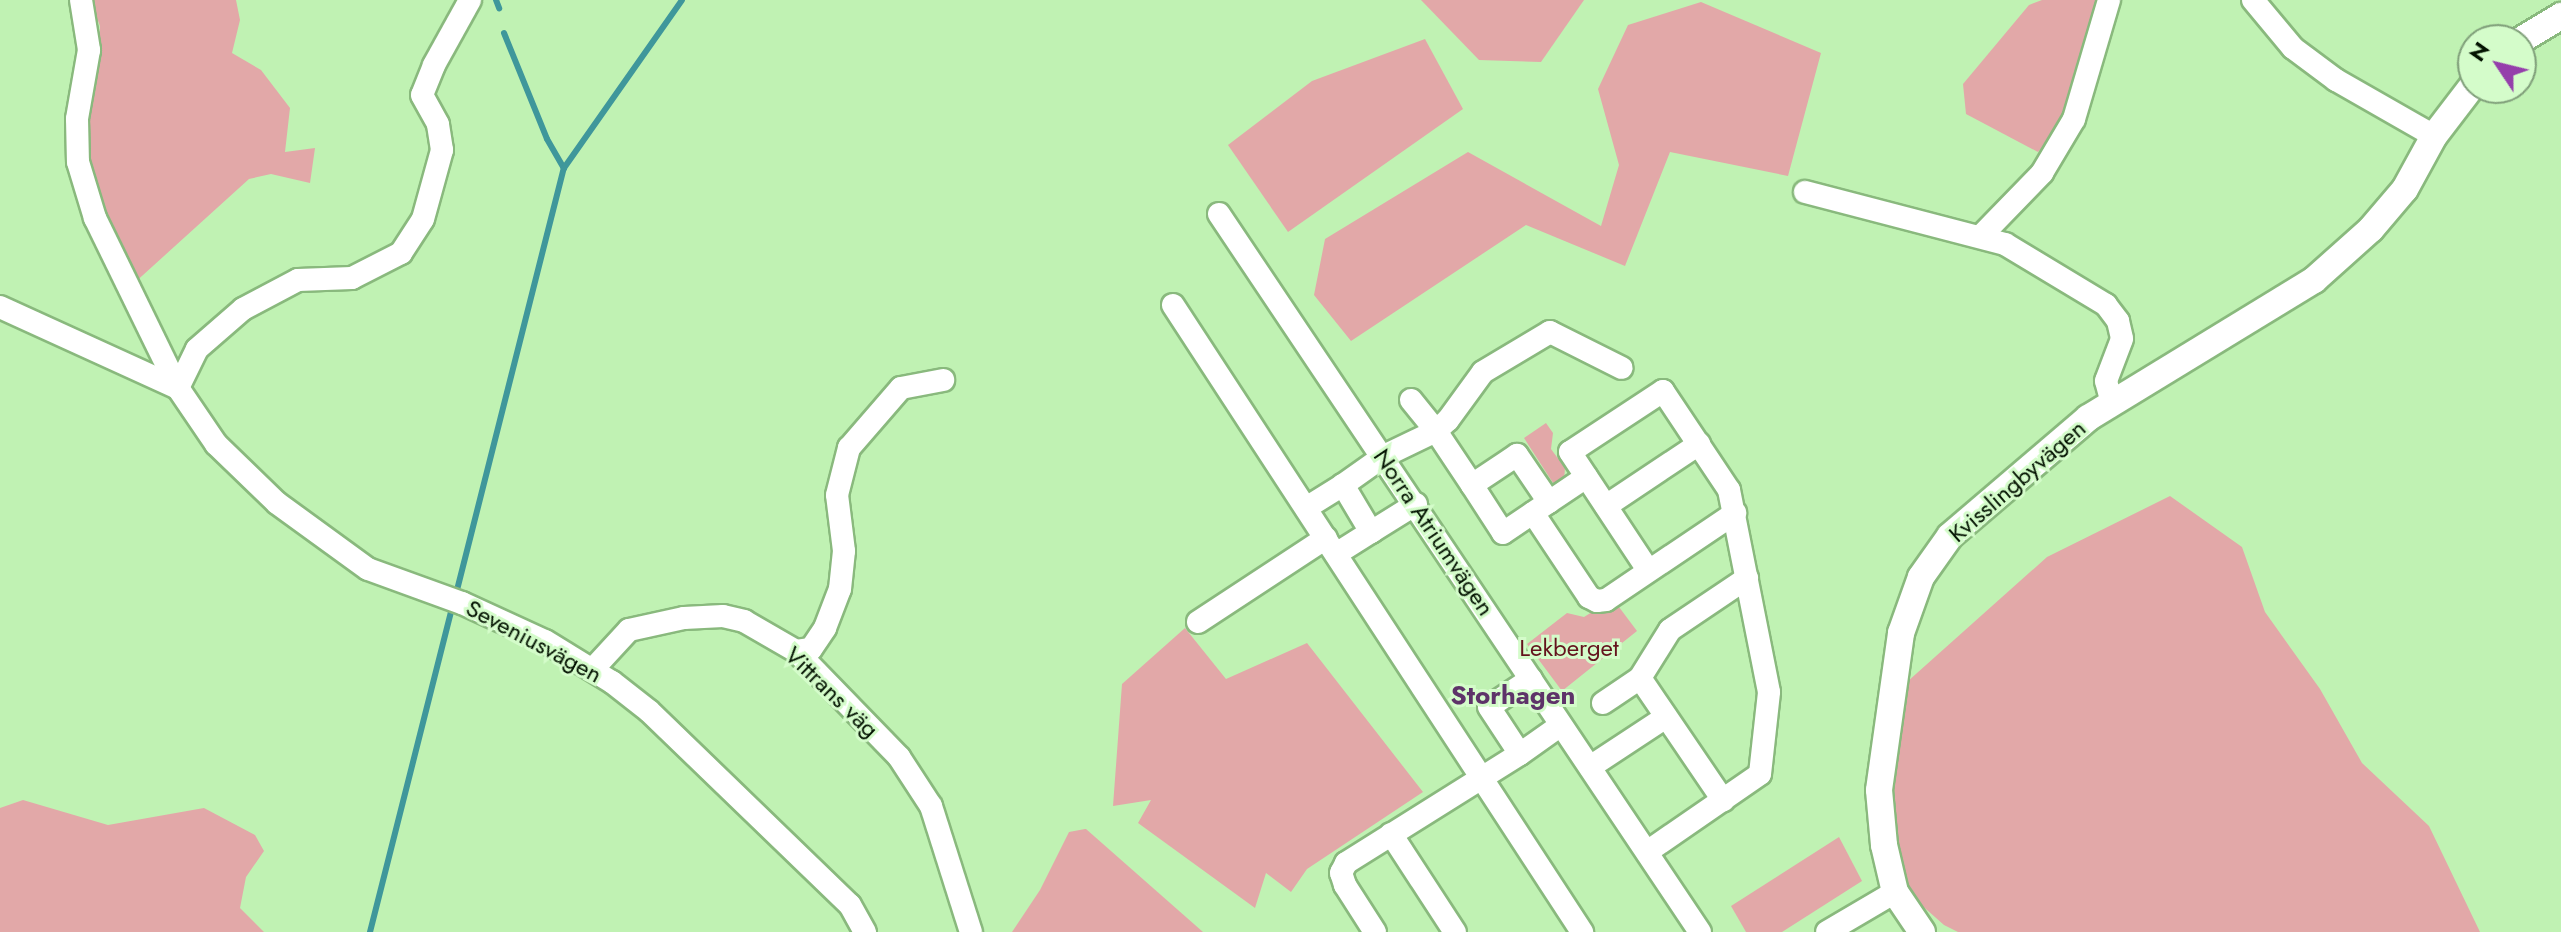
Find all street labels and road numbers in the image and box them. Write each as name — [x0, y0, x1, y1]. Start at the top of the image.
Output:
street label: Kvisslingbyvägen — [1943, 414, 2091, 548]
street label: Norra Atriumvägen — [1368, 443, 1500, 621]
street label: Seveniusvägen — [461, 593, 607, 689]
street label: Vittrans väg — [779, 640, 885, 744]

